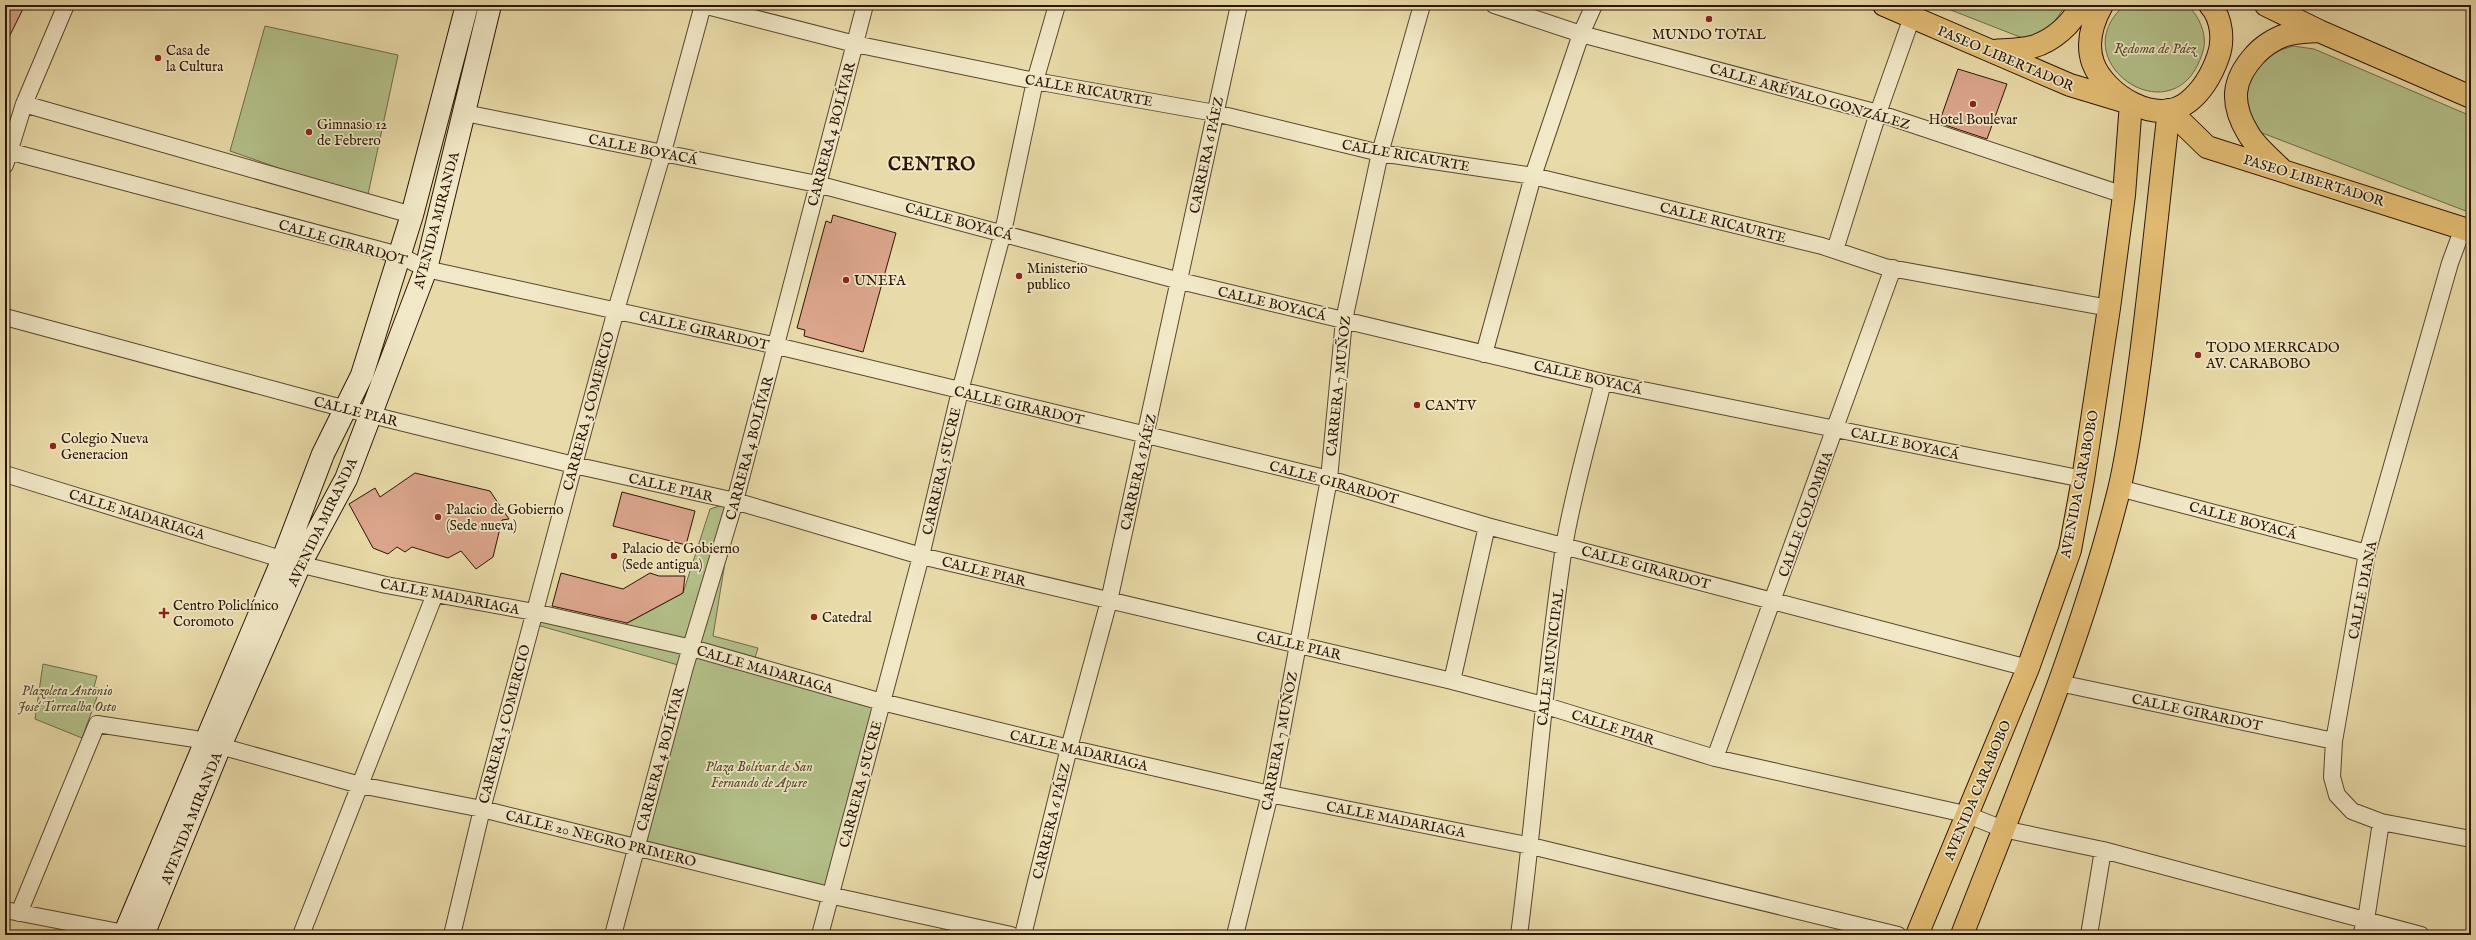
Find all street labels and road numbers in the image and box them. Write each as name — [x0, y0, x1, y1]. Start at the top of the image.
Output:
street label: PASEO LIBERTADOR — [1935, 22, 2077, 96]
street label: CALLE ARÉVALO GONZÁLEZ — [1707, 59, 1912, 134]
street label: CARRERA 4 BOLÍVAR — [803, 60, 860, 208]
street label: CALLE RICAURTE — [1023, 71, 1154, 111]
street label: CARRERA 6 PÁEZ — [1185, 95, 1228, 215]
street label: CALLE BOYACÁ — [587, 130, 699, 169]
street label: CALLE RICAURTE — [1340, 136, 1471, 176]
street label: AVENIDA MIRANDA — [410, 149, 464, 292]
street label: PASEO LIBERTADOR — [2241, 151, 2387, 211]
street label: CALLE BOYACÁ — [903, 198, 1015, 245]
street label: CALLE RICAURTE — [1658, 199, 1788, 247]
street label: CALLE GIRARDOT — [276, 216, 410, 270]
street label: CALLE BOYACÁ — [1216, 282, 1328, 325]
street label: CALLE GIRARDOT — [637, 307, 771, 355]
street label: CARRERA 7 MUÑOZ — [1322, 315, 1355, 457]
street label: CARRERA 3 COMERCIO — [559, 329, 619, 493]
street label: CALLE BOYACÁ — [1532, 356, 1644, 399]
street label: CARRERA 4 BOLÍVAR — [721, 374, 778, 522]
street label: CALLE GIRARDOT — [952, 382, 1086, 430]
street label: CALLE PIAR — [312, 393, 400, 431]
street label: CARRERA 5 SUCRE — [919, 405, 966, 537]
street label: AVENIDA CARABOBO — [2057, 408, 2103, 561]
street label: CARRERA 6 PÁEZ — [1116, 412, 1161, 532]
street label: CALLE BOYACÁ — [1849, 423, 1961, 464]
street label: CALLE COLOMBIA — [1775, 448, 1837, 580]
street label: AVENIDA MIRANDA — [283, 455, 362, 591]
street label: CALLE GIRARDOT — [1267, 457, 1401, 509]
street label: CALLE PIAR — [627, 470, 715, 507]
street label: CALLE MADARIAGA — [66, 486, 208, 544]
street label: CALLE BOYACÁ — [2187, 497, 2299, 544]
street label: CALLE DIANA — [2345, 539, 2381, 641]
street label: CALLE GIRARDOT — [1579, 542, 1713, 594]
street label: CALLE PIAR — [940, 553, 1028, 591]
street label: CALLE MADARIAGA — [379, 575, 521, 619]
street label: CALLE MUNICIPAL — [1534, 587, 1568, 727]
street label: CALLE PIAR — [1255, 628, 1343, 665]
street label: CARRERA 3 COMERCIO — [475, 642, 535, 806]
street label: CALLE MADARIAGA — [694, 642, 836, 698]
street label: CARRERA 7 MUÑOZ — [1257, 670, 1302, 812]
street label: CARRERA 4 BOLÍVAR — [632, 685, 689, 833]
street label: CALLE GIRARDOT — [2130, 690, 2264, 736]
street label: CALLE PIAR — [1569, 706, 1657, 750]
street label: AVENIDA CARABOBO — [1940, 717, 2016, 864]
street label: CARRERA 5 SUCRE — [835, 719, 887, 850]
street label: CALLE MADARIAGA — [1008, 726, 1150, 776]
street label: AVENIDA MIRANDA — [157, 749, 227, 888]
street label: CARRERA 6 PÁEZ — [1028, 761, 1075, 881]
street label: CALLE MADARIAGA — [1325, 798, 1467, 842]
street label: CALLE 20 NEGRO PRIMERO — [504, 807, 698, 872]

